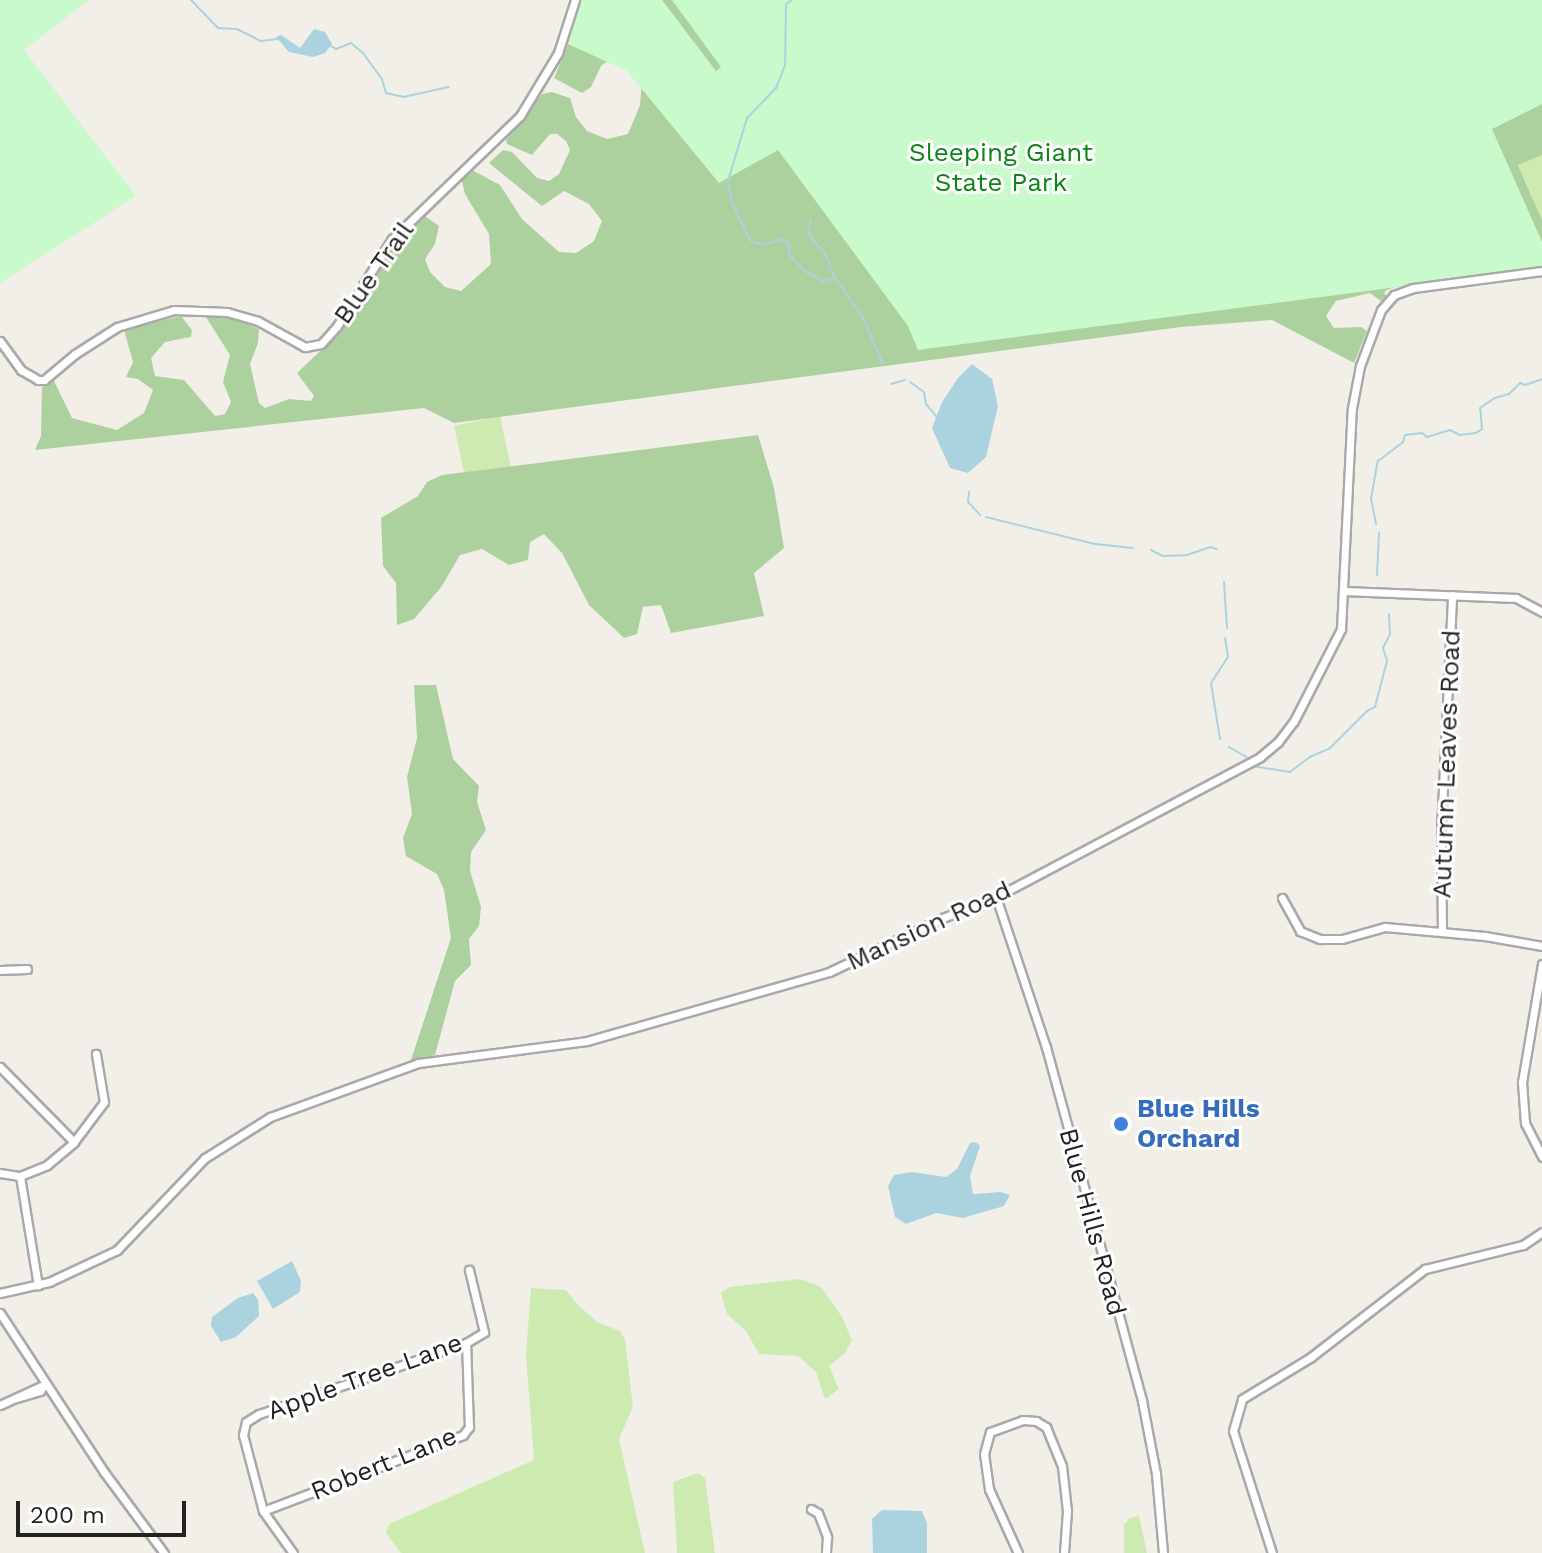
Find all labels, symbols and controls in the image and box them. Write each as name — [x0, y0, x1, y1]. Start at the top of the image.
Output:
park label: Sleeping Giant State Park — [909, 137, 1093, 198]
street label: Blue Trail — [327, 215, 421, 331]
street label: Autumn Leaves Road — [1427, 629, 1467, 899]
street label: Mansion Road — [842, 874, 1016, 978]
place label: Blue Hills Orchard — [1137, 1093, 1260, 1154]
marker: Blue Hills Orchard — [1112, 1115, 1130, 1133]
street label: Blue Hills Road — [1052, 1125, 1132, 1319]
street label: Apple Tree Lane — [263, 1327, 467, 1427]
street label: Robert Lane — [306, 1421, 462, 1507]
scale bar — [20, 1485, 190, 1535]
text: 200 m — [30, 1501, 105, 1529]

